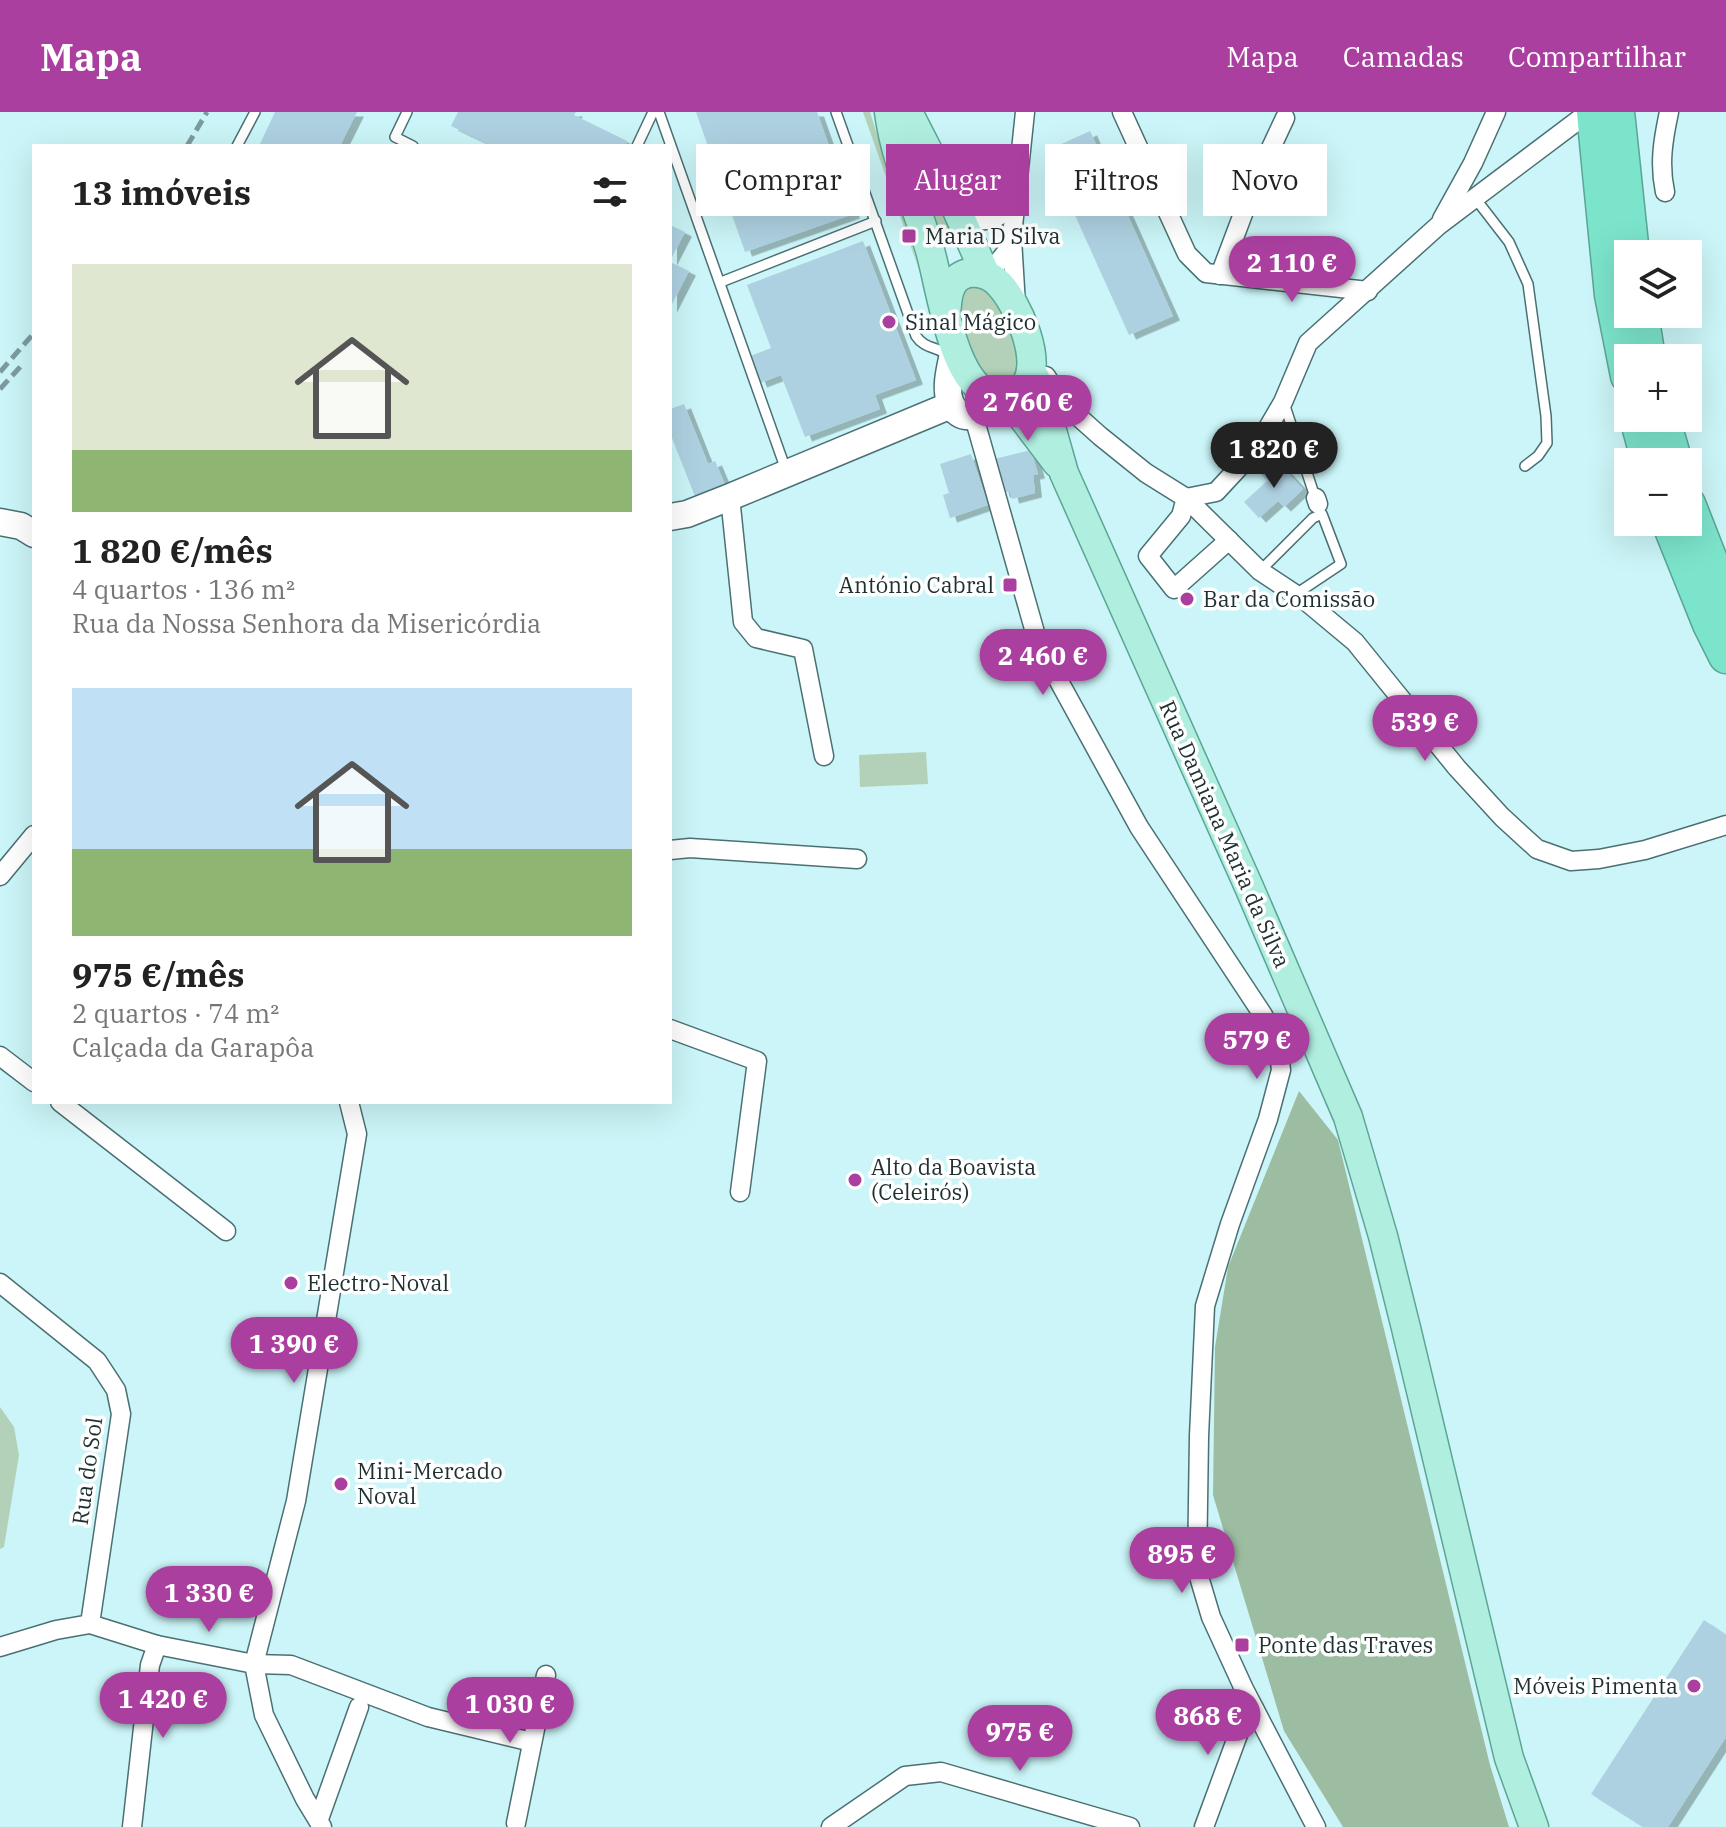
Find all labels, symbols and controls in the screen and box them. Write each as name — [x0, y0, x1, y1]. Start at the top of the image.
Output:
text: Mapa — [40, 32, 142, 81]
text: Mapa — [1226, 38, 1299, 75]
text: Camadas — [1343, 38, 1464, 75]
text: Compartilhar — [1508, 38, 1686, 75]
chip: Comprar — [696, 144, 870, 216]
chip: Alugar — [886, 144, 1029, 216]
chip: Filtros — [1045, 144, 1187, 216]
chip: Novo — [1203, 144, 1327, 216]
text: 13 imóveis — [72, 170, 251, 214]
icon: filters — [588, 170, 632, 214]
place label: Maria D Silva — [925, 221, 1061, 250]
marker: Maria D Silva — [900, 227, 918, 245]
pin: 2 110 € — [1218, 236, 1366, 304]
map controls — [1614, 240, 1702, 536]
button: layers — [1614, 240, 1702, 328]
text: 2 110 € — [1247, 245, 1337, 279]
place label: Sinal Mágico — [905, 307, 1036, 336]
marker: Sinal Mágico — [880, 313, 898, 331]
icon: home — [280, 316, 424, 460]
button: + — [1614, 344, 1702, 432]
pin: 2 760 € — [954, 375, 1102, 443]
text: 2 760 € — [983, 384, 1073, 418]
pin: 1 820 € — [1200, 422, 1348, 490]
text: 1 820 € — [1229, 431, 1319, 465]
button: − — [1614, 448, 1702, 536]
text: 1 820 €/mês — [72, 528, 273, 572]
place label: António Cabral — [839, 570, 994, 599]
text: 4 quartos · 136 m² — [72, 572, 295, 606]
marker: António Cabral — [1001, 576, 1019, 594]
place label: Bar da Comissão — [1203, 584, 1375, 613]
marker: Bar da Comissão — [1178, 590, 1196, 608]
text: Rua da Nossa Senhora da Misericórdia — [72, 606, 541, 640]
pin: 2 460 € — [969, 629, 1117, 697]
text: 2 460 € — [998, 638, 1088, 672]
pin: 539 € — [1369, 695, 1481, 763]
street label: Rua Damiana Maria da Silva — [1153, 696, 1298, 972]
text: 539 € — [1391, 704, 1459, 738]
icon: home — [280, 740, 424, 884]
text: 975 €/mês — [72, 952, 245, 996]
text: 2 quartos · 74 m² — [72, 996, 279, 1030]
pin: 579 € — [1201, 1013, 1313, 1081]
text: 579 € — [1223, 1022, 1291, 1056]
text: Calçada da Garapôa — [72, 1030, 314, 1064]
place label: Alto da Boavista (Celeirós) — [871, 1152, 1036, 1206]
marker: Alto da Boavista (Celeirós) — [846, 1171, 864, 1189]
place label: Electro-Noval — [307, 1268, 449, 1297]
marker: Electro-Noval — [282, 1274, 300, 1292]
pin: 1 390 € — [220, 1317, 368, 1385]
text: 1 390 € — [249, 1326, 339, 1360]
street label: Rua do Sol — [65, 1415, 108, 1527]
place label: Mini-Mercado Noval — [357, 1456, 503, 1510]
marker: Mini-Mercado Noval — [332, 1475, 350, 1493]
pin: 895 € — [1126, 1527, 1238, 1595]
text: 895 € — [1148, 1536, 1216, 1570]
pin: 1 330 € — [135, 1566, 283, 1634]
text: 1 330 € — [164, 1575, 254, 1609]
place label: Ponte das Traves — [1258, 1630, 1433, 1659]
marker: Ponte das Traves — [1233, 1636, 1251, 1654]
place label: Móveis Pimenta — [1513, 1671, 1678, 1700]
pin: 1 420 € — [89, 1672, 237, 1740]
pin: 1 030 € — [436, 1677, 584, 1745]
marker: Móveis Pimenta — [1685, 1677, 1703, 1695]
text: 1 420 € — [118, 1681, 208, 1715]
text: 1 030 € — [465, 1686, 555, 1720]
pin: 868 € — [1152, 1689, 1264, 1757]
text: 868 € — [1174, 1698, 1242, 1732]
pin: 975 € — [964, 1705, 1076, 1773]
text: 975 € — [986, 1714, 1054, 1748]

